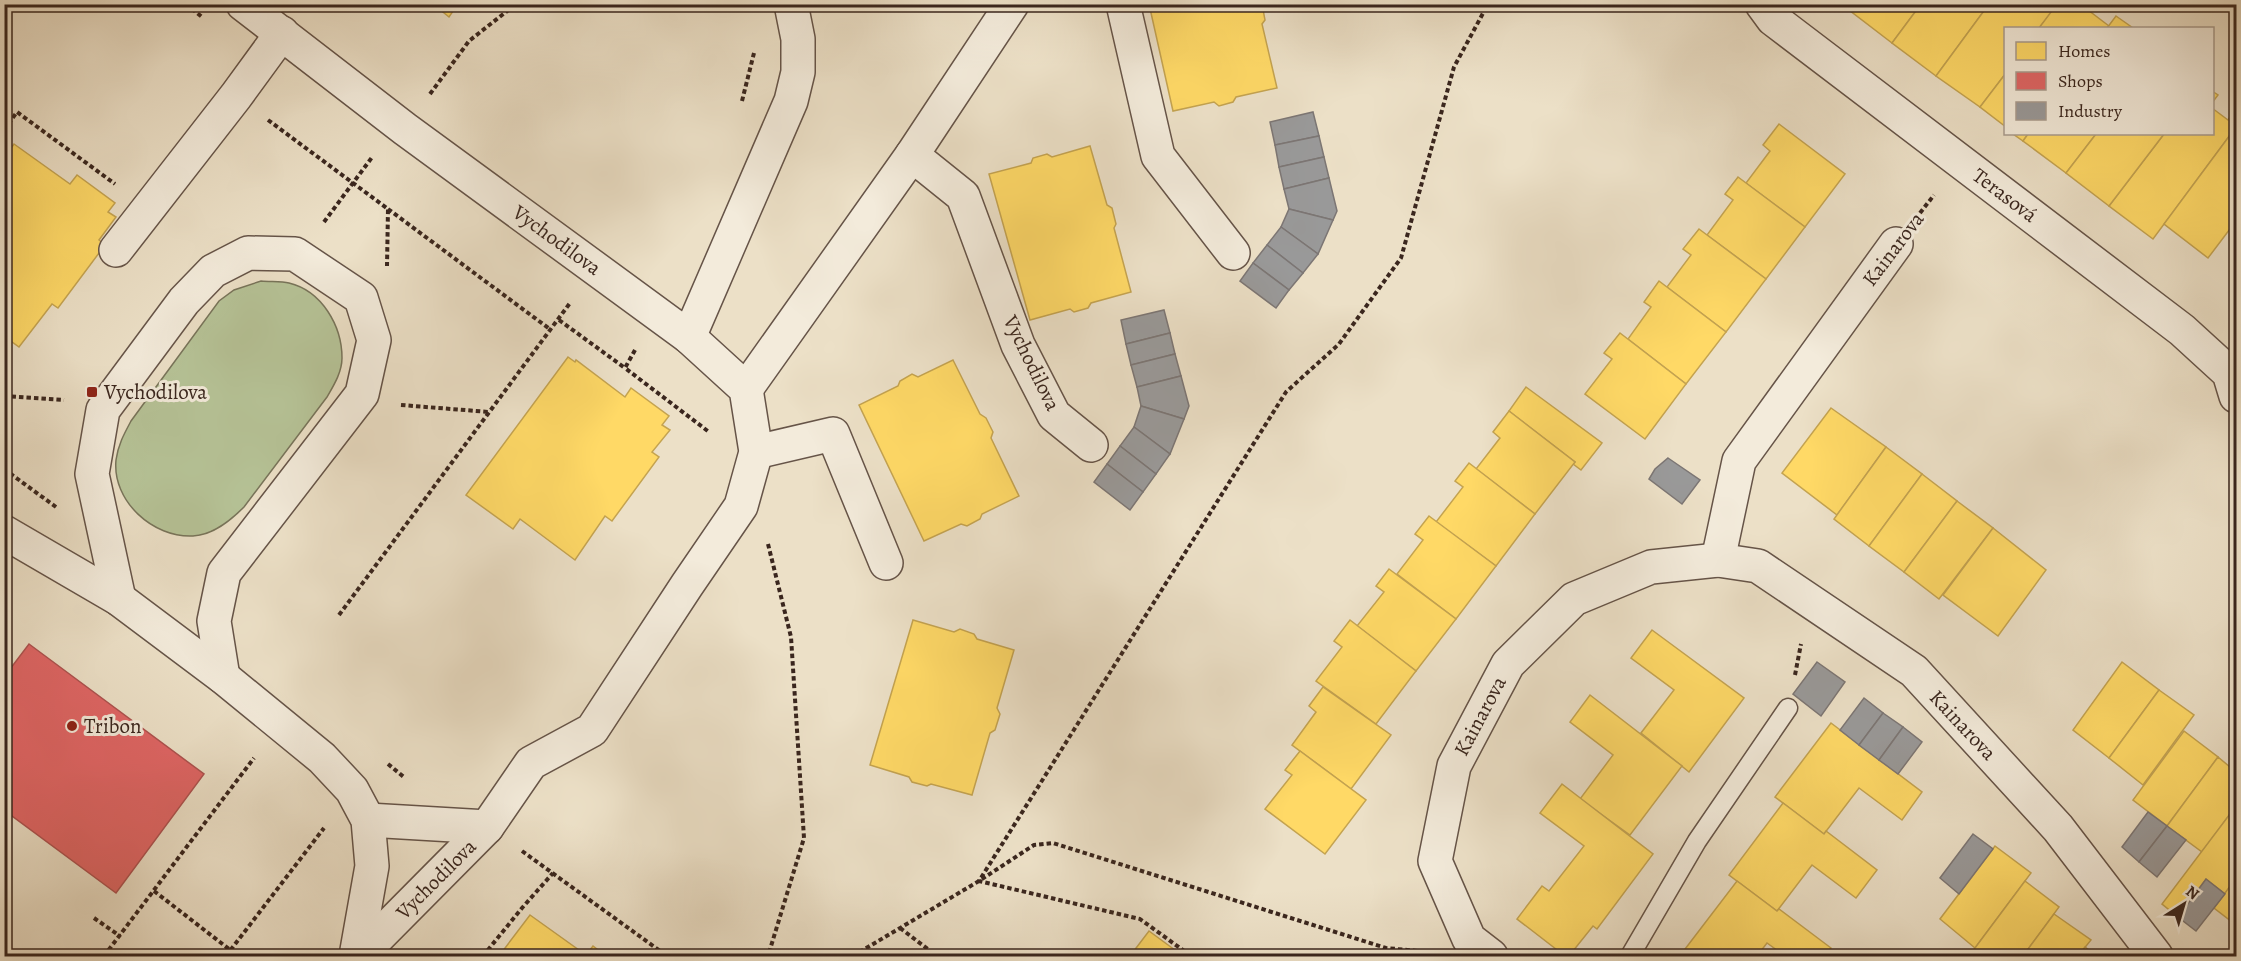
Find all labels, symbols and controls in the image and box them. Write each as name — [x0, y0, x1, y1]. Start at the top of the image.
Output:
legend — [2004, 27, 2214, 135]
text: Homes — [2058, 39, 2110, 63]
text: Shops — [2058, 69, 2103, 93]
text: Industry — [2058, 99, 2123, 123]
street label: Terasová — [1967, 161, 2043, 229]
street label: Vychodilova — [506, 198, 607, 282]
street label: Kainarova — [1856, 206, 1930, 292]
street label: Vychodilova — [996, 310, 1067, 416]
place label: Vychodilova — [103, 378, 207, 406]
marker: Vychodilova — [85, 385, 99, 399]
street label: Kainarova — [1447, 671, 1513, 761]
street label: Kainarova — [1923, 684, 2003, 766]
place label: Tribon — [84, 712, 141, 740]
marker: Tribon — [65, 719, 79, 733]
street label: Vychodilova — [389, 833, 482, 926]
north arrow — [2154, 874, 2214, 934]
text: N — [2181, 881, 2204, 905]

